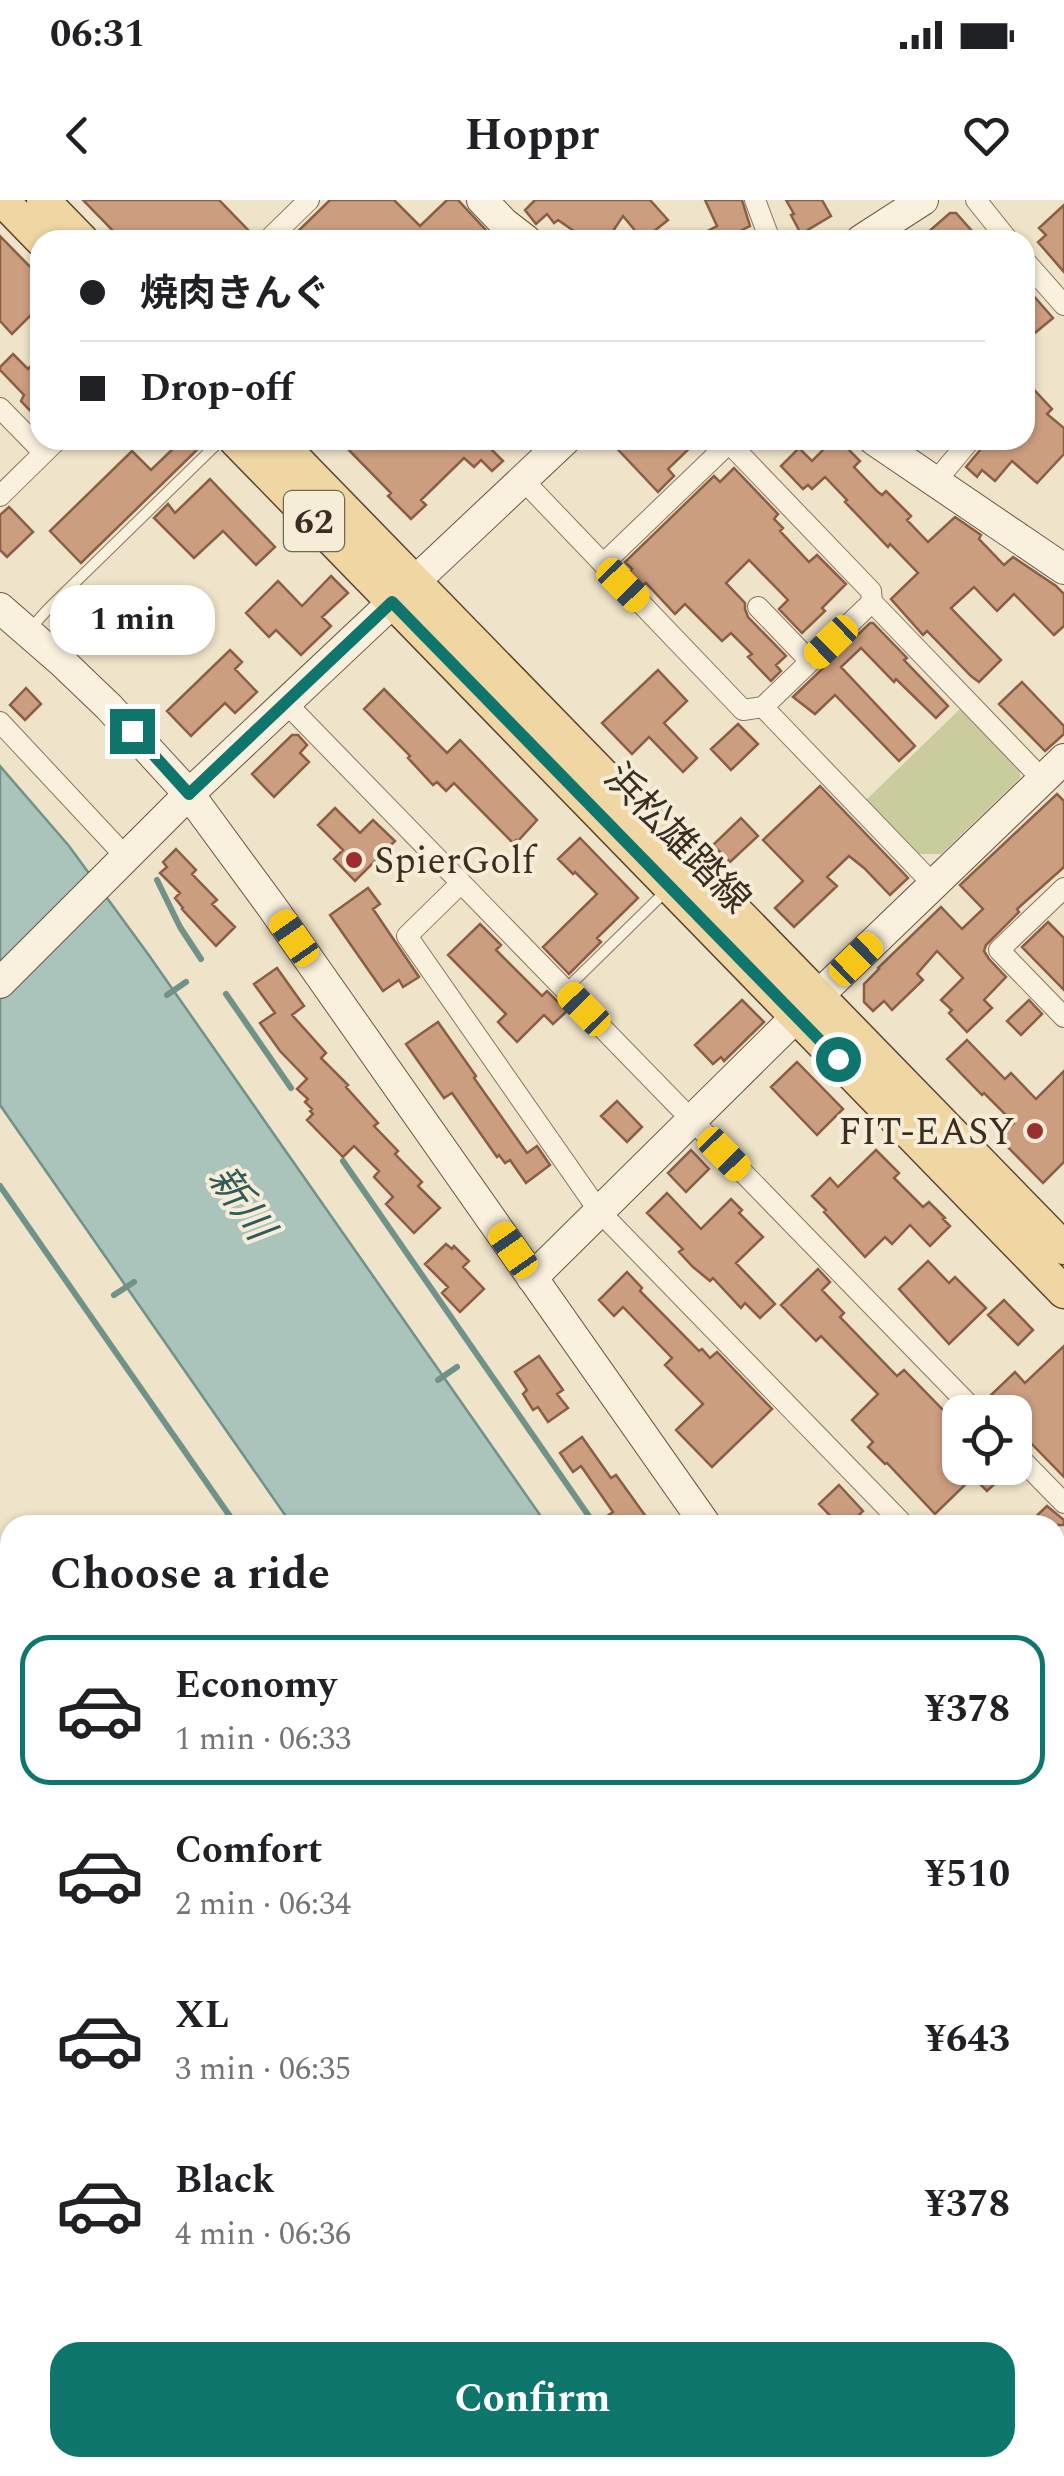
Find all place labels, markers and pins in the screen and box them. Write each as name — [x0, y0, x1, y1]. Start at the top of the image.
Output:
place label: SpierGolf — [374, 833, 538, 891]
marker: SpierGolf — [343, 849, 365, 871]
place label: FIT-EASY — [838, 1104, 1015, 1162]
marker: FIT-EASY — [1024, 1120, 1046, 1142]

